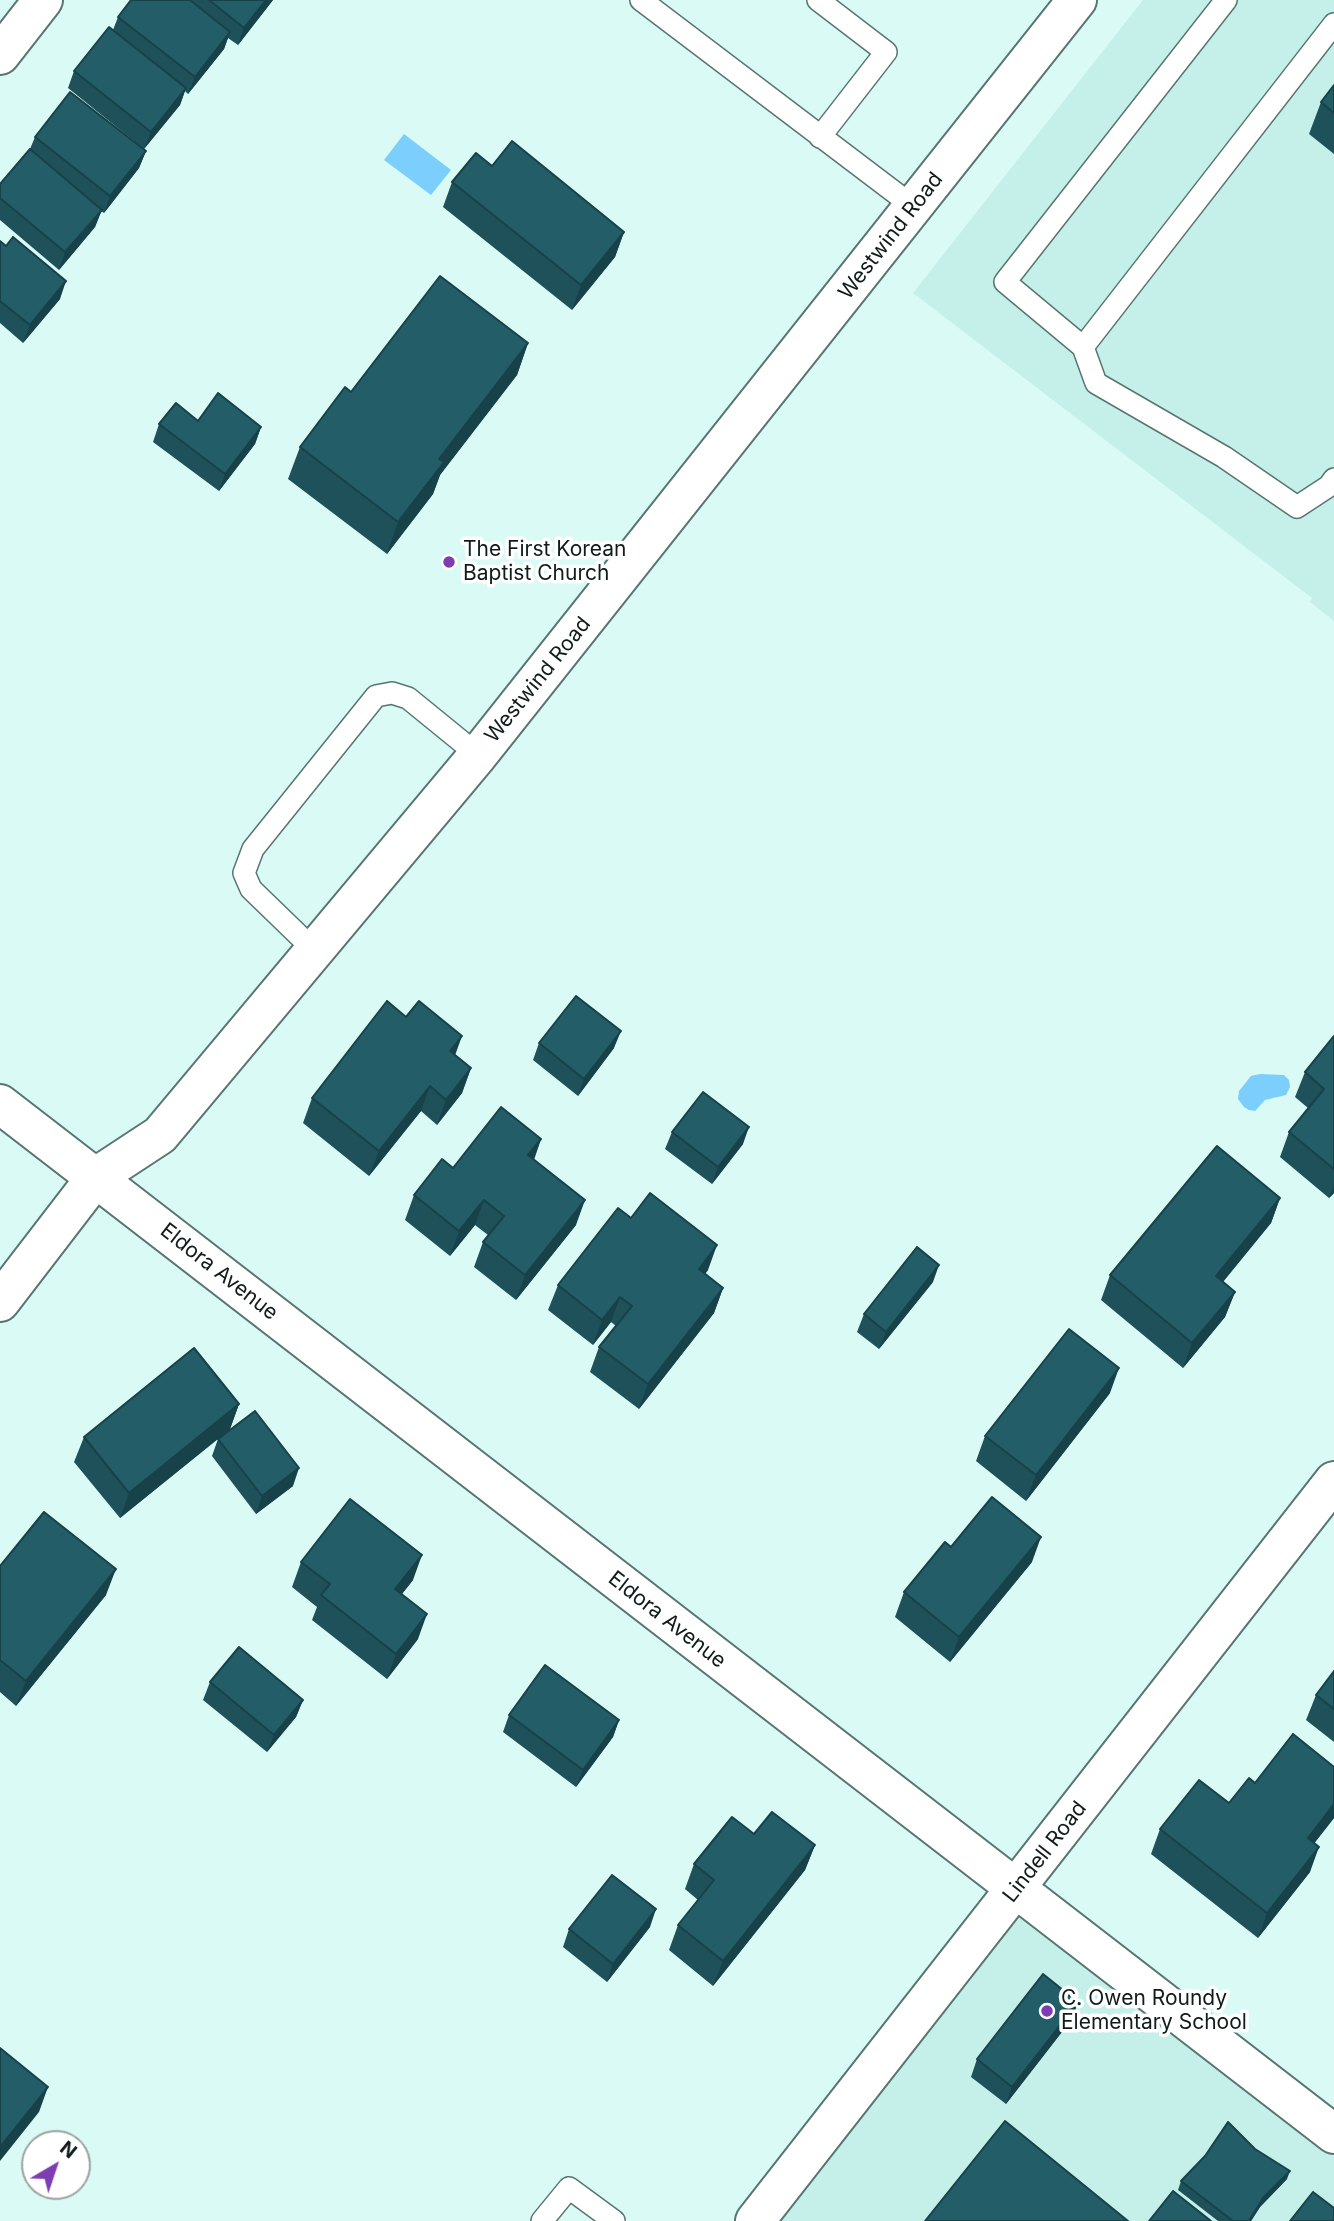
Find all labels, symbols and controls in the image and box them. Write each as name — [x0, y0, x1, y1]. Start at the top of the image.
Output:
street label: Westwind Road — [834, 167, 948, 305]
place label: The First Korean Baptist Church — [463, 537, 626, 587]
marker: The First Korean Baptist Church — [441, 554, 457, 570]
street label: Westwind Road — [480, 612, 596, 748]
street label: Eldora Avenue — [155, 1218, 283, 1326]
street label: Eldora Avenue — [603, 1566, 731, 1674]
street label: Lindell Road — [998, 1796, 1092, 1908]
place label: C. Owen Roundy Elementary School — [1061, 1986, 1247, 2036]
marker: C. Owen Roundy Elementary School — [1039, 2003, 1055, 2019]
north arrow — [21, 2130, 91, 2200]
text: N — [55, 2136, 81, 2163]

